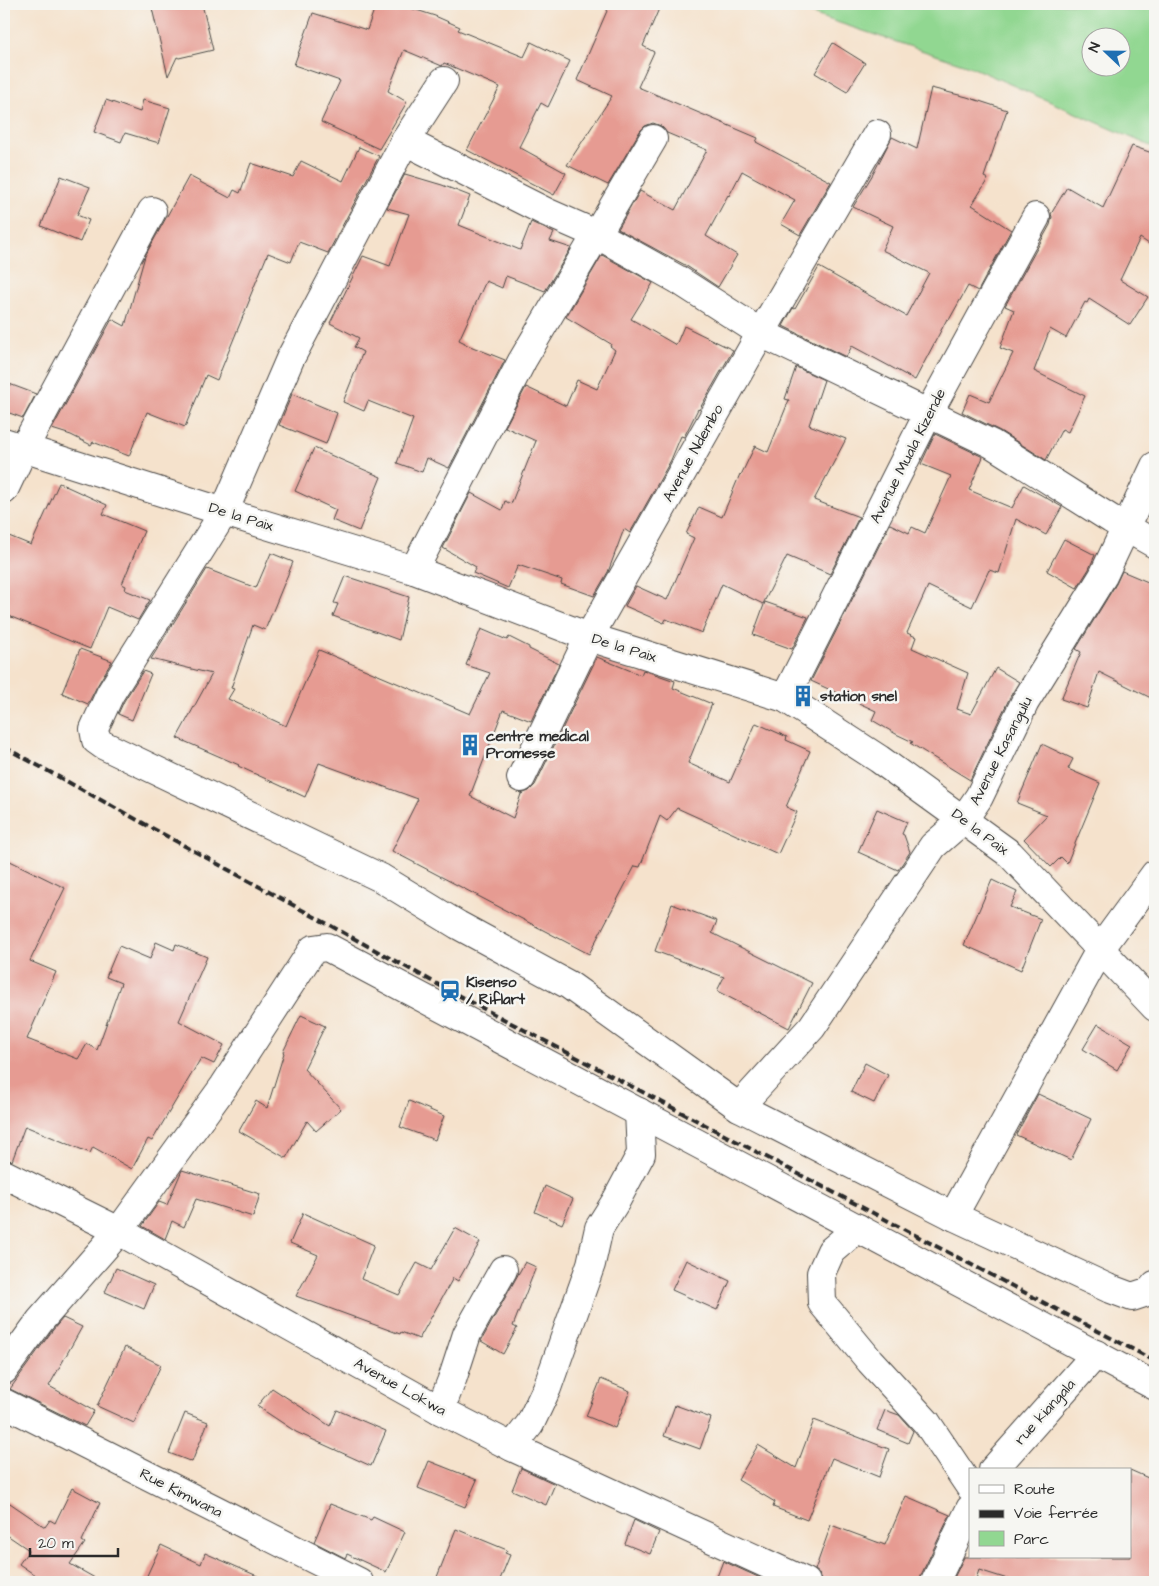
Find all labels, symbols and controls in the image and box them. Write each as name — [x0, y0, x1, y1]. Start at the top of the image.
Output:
north arrow — [1082, 28, 1132, 78]
text: N — [1084, 39, 1106, 55]
street label: Avenue Muala Kizende — [865, 385, 951, 527]
street label: Avenue Ndembo — [658, 400, 729, 506]
street label: De la Paix — [206, 497, 277, 537]
street label: De la Paix — [589, 628, 660, 668]
building icon: station snel — [790, 683, 816, 709]
place label: station snel — [820, 686, 898, 707]
street label: Avenue Kasangulu — [965, 693, 1039, 809]
place label: centre medical Promesse — [486, 726, 589, 764]
building icon: centre medical Promesse — [457, 732, 483, 758]
street label: De la Paix — [947, 804, 1014, 861]
place label: Kisenso / Riflart — [466, 972, 526, 1010]
station icon: Kisenso / Riflart — [437, 978, 463, 1004]
street label: Avenue Lokwa — [350, 1353, 450, 1421]
street label: rue kiangala — [1010, 1374, 1081, 1450]
street label: Rue Kimwana — [136, 1463, 226, 1523]
legend — [969, 1468, 1132, 1558]
text: Route — [1014, 1479, 1055, 1500]
text: Voie ferrée — [1014, 1503, 1098, 1524]
scale bar — [30, 1526, 118, 1558]
text: Parc — [1014, 1529, 1049, 1550]
text: 20 m — [38, 1533, 74, 1554]

